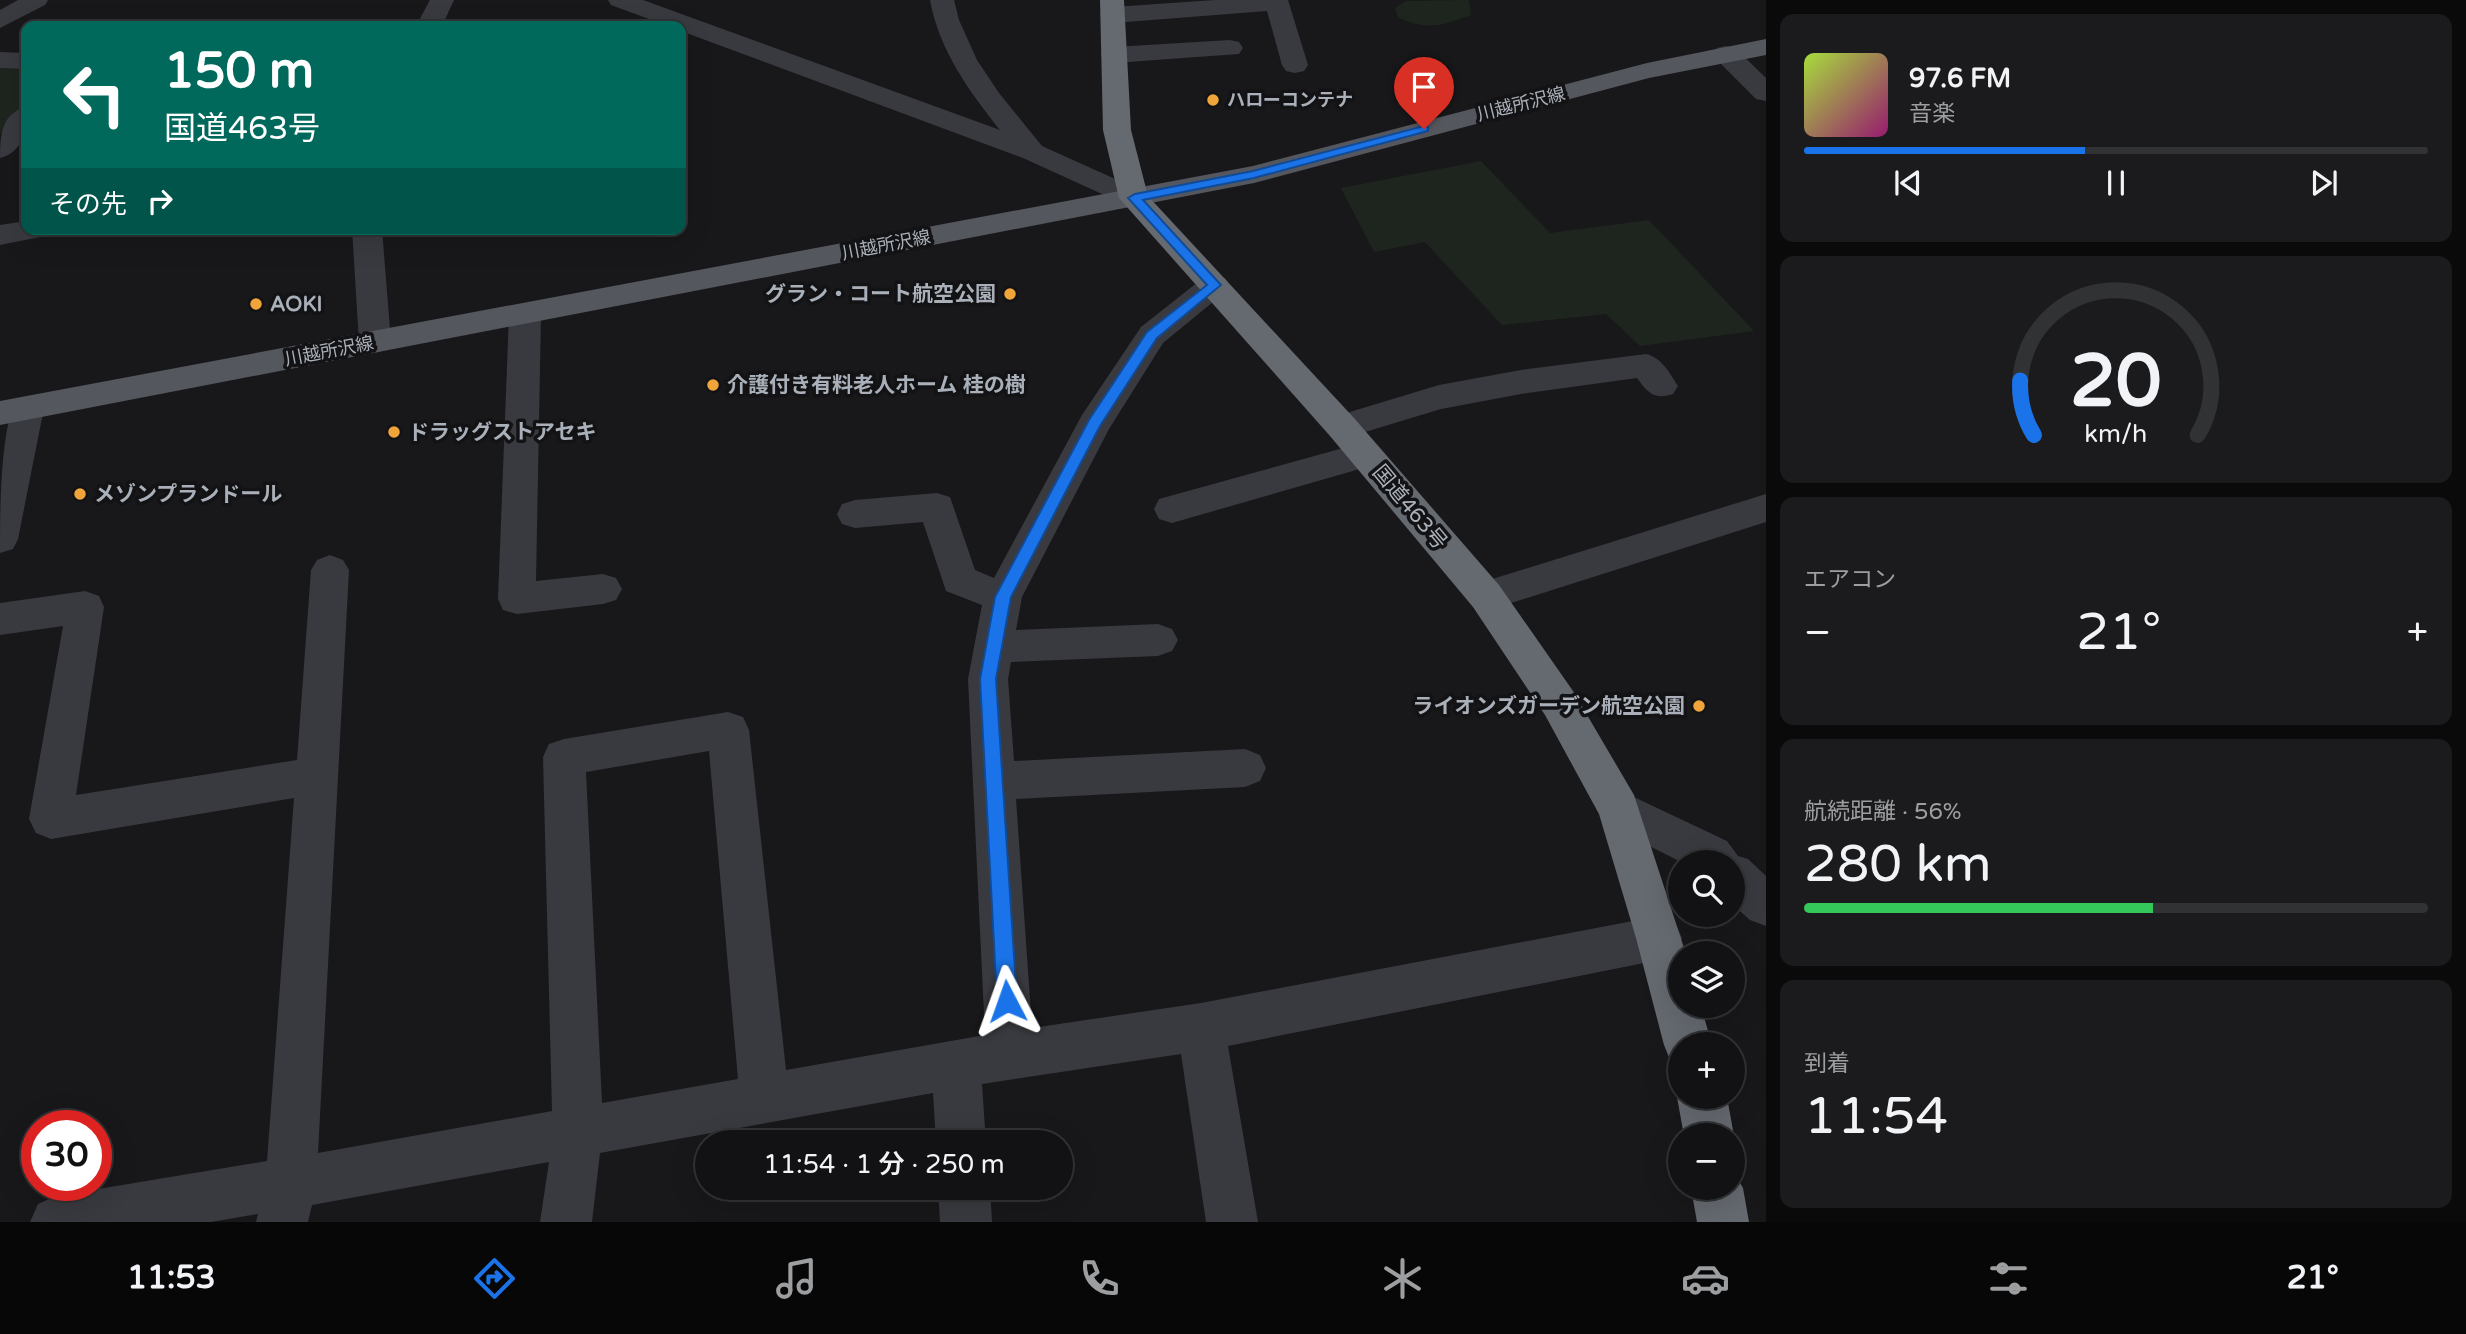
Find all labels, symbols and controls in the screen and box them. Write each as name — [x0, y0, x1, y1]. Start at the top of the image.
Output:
text: 150 m — [164, 42, 314, 101]
icon: left — [49, 49, 140, 140]
pin — [1394, 57, 1454, 129]
text: 97.6 FM — [1909, 63, 2011, 94]
icon: arrive — [1405, 68, 1443, 106]
street label: 川越所沢線 — [1475, 82, 1567, 126]
place label: ハローコンテナ — [1227, 89, 1353, 111]
marker: ハローコンテナ — [1205, 92, 1221, 108]
text: 音楽 — [1909, 100, 1955, 128]
text: 国道463号 — [164, 110, 320, 148]
icon: previous — [1889, 164, 1927, 202]
icon: pause — [2097, 164, 2135, 202]
icon: next — [2305, 164, 2343, 202]
icon: right — [141, 182, 179, 220]
text: その先 — [49, 189, 127, 220]
street label: 川越所沢線 — [840, 226, 932, 264]
place label: グラン・コート航空公園 — [765, 282, 996, 307]
marker: グラン・コート航空公園 — [1002, 286, 1018, 302]
place label: AOKI — [270, 292, 322, 317]
marker: AOKI — [248, 296, 264, 312]
street label: 川越所沢線 — [283, 332, 375, 370]
text: 20 — [2070, 339, 2162, 427]
place label: 介護付き有料老人ホーム 桂の樹 — [727, 373, 1026, 398]
marker: 介護付き有料老人ホーム 桂の樹 — [705, 377, 721, 393]
text: km/h — [2085, 419, 2147, 449]
place label: ドラッグストアセキ — [408, 420, 597, 445]
marker: ドラッグストアセキ — [386, 424, 402, 440]
street label: 国道463号 — [1367, 460, 1452, 555]
place label: メゾンプランドール — [94, 482, 282, 507]
marker: メゾンプランドール — [72, 486, 88, 502]
text: エアコン — [1804, 566, 1896, 594]
text: 21° — [2076, 601, 2161, 664]
text: − — [1804, 610, 1831, 656]
text: + — [2407, 610, 2428, 656]
place label: ライオンズガーデン航空公園 — [1412, 694, 1685, 719]
marker: ライオンズガーデン航空公園 — [1691, 698, 1707, 714]
text: 航続距離 · 56% — [1804, 798, 1962, 826]
text: 280 km — [1804, 833, 1992, 896]
map controls — [1668, 850, 1745, 1200]
button: search — [1668, 850, 1745, 927]
button: layers — [1668, 941, 1745, 1018]
position arrow — [970, 964, 1044, 1038]
button: + — [1668, 1032, 1745, 1109]
text: 到着 — [1804, 1050, 1850, 1078]
text: 11:54 — [1804, 1085, 1948, 1148]
speed limit sign: 30 — [21, 1110, 112, 1201]
button: − — [1668, 1123, 1745, 1200]
text: 11:54 · 1 分 · 250 m — [763, 1149, 1005, 1180]
icon: directions — [470, 1254, 519, 1303]
icon: music — [772, 1254, 821, 1303]
icon: phone — [1075, 1254, 1124, 1303]
icon: climate — [1378, 1254, 1427, 1303]
icon: car — [1681, 1254, 1730, 1303]
icon: filters — [1984, 1254, 2033, 1303]
text: 11:53 — [127, 1259, 216, 1297]
text: 21° — [2287, 1259, 2339, 1297]

